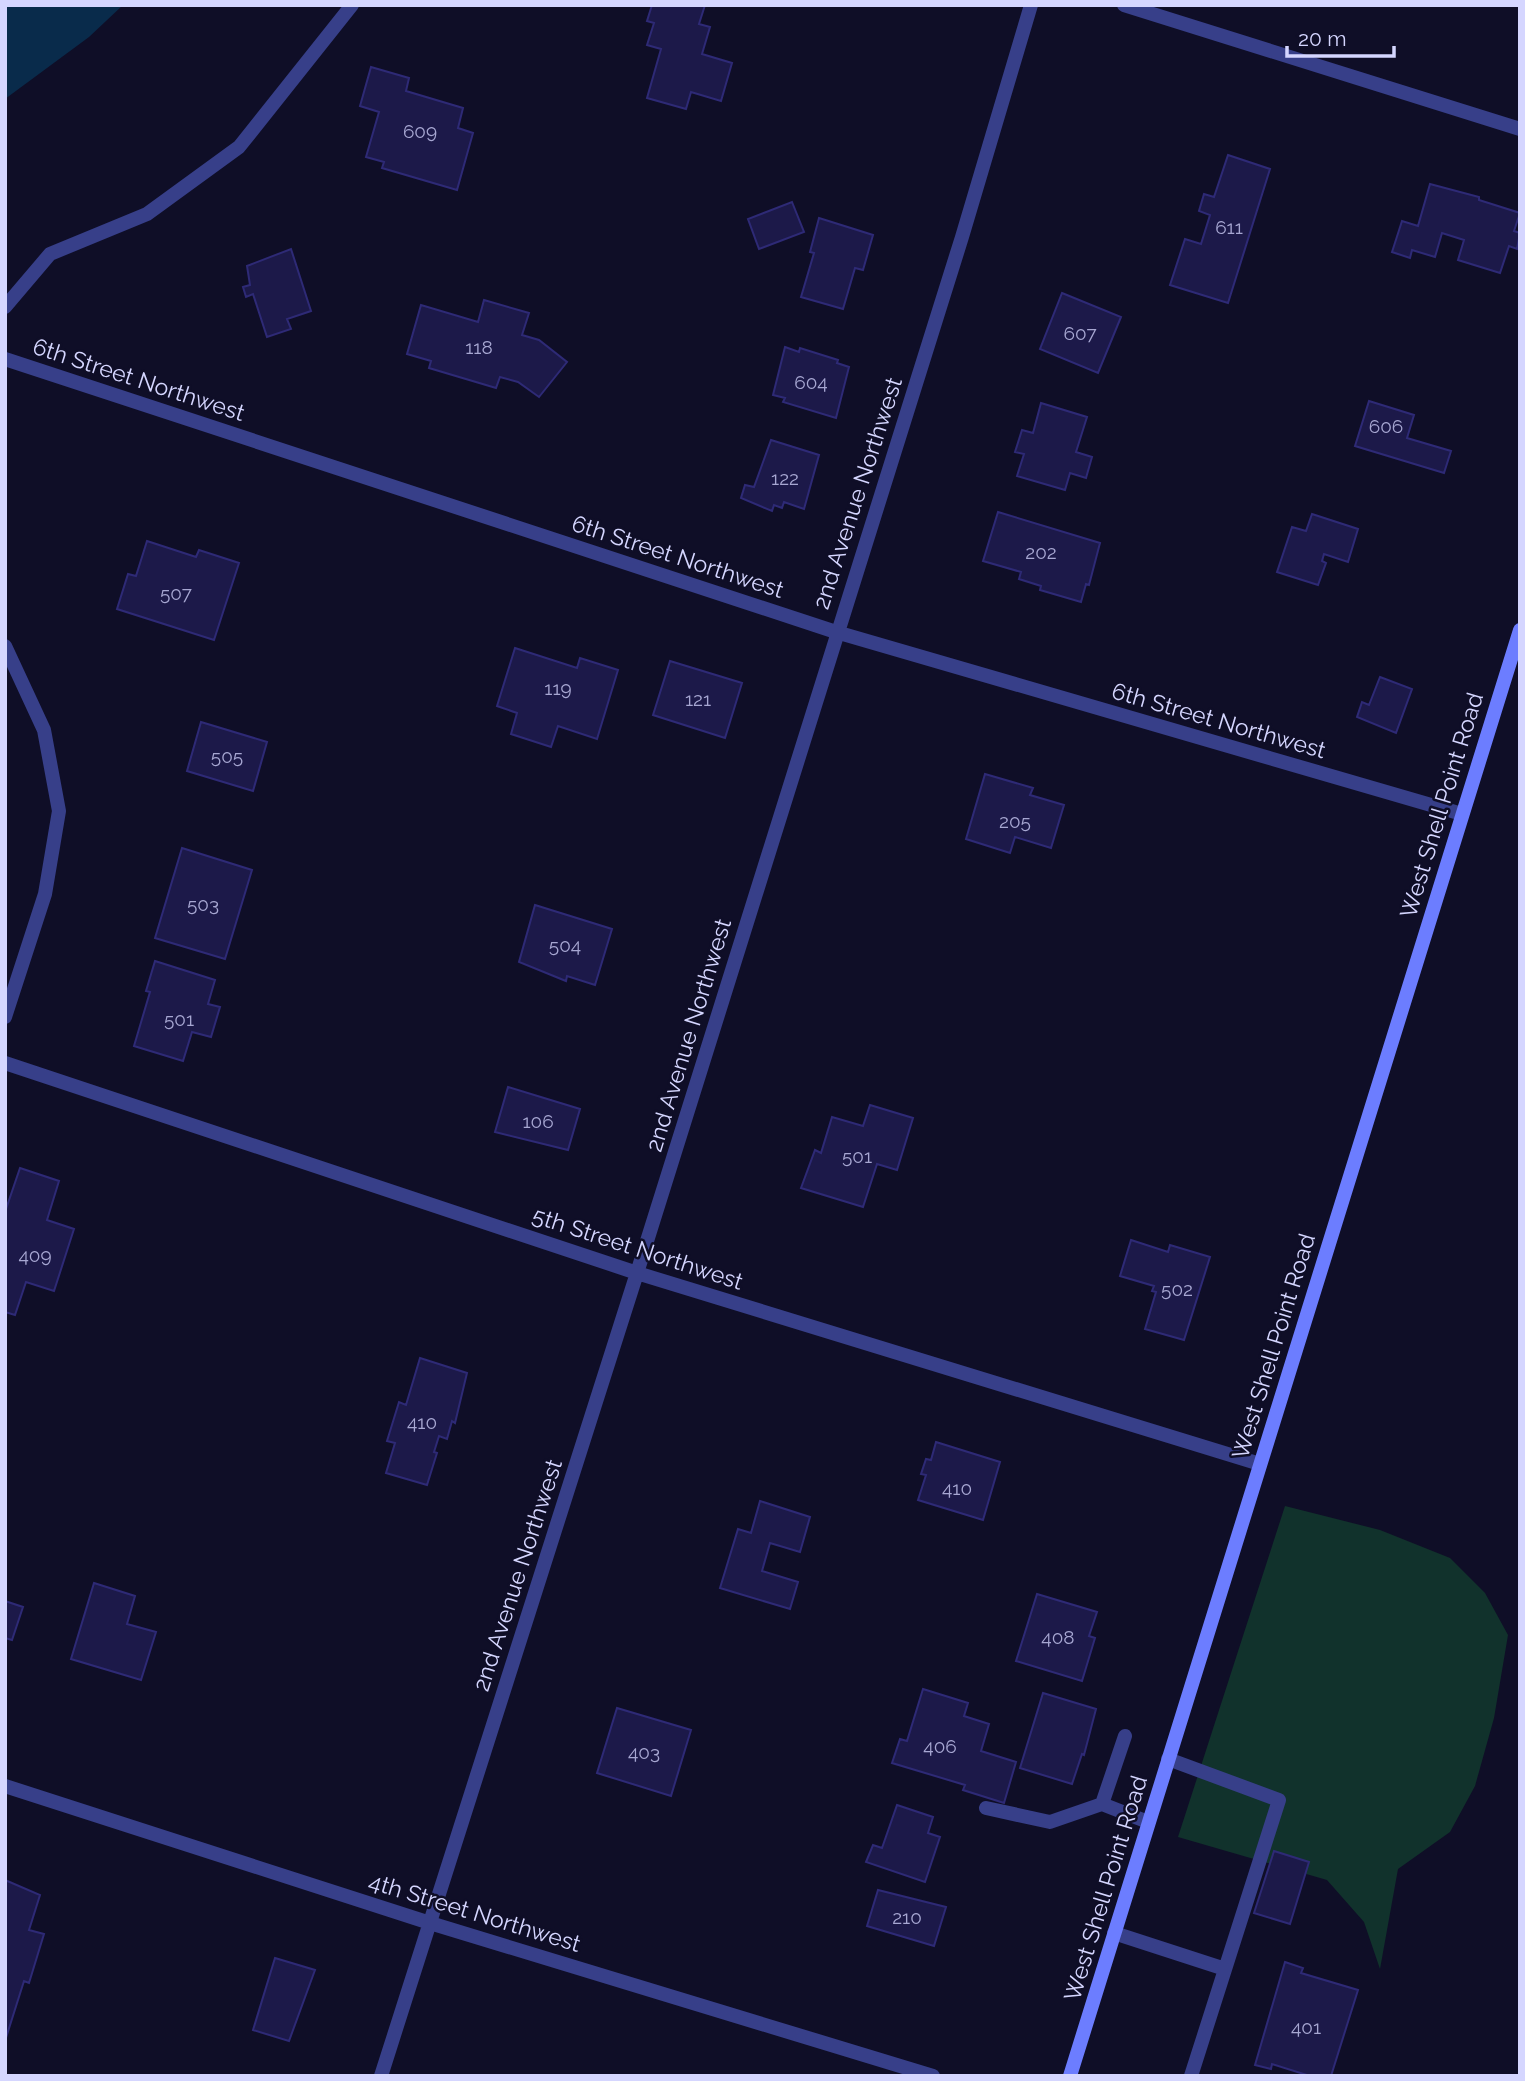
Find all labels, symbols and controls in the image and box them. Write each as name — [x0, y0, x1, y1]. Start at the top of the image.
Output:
scale bar — [1287, 14, 1394, 58]
text: 20 m — [1298, 26, 1346, 51]
house number: 609 — [403, 120, 437, 142]
house number: 611 — [1215, 216, 1243, 238]
house number: 607 — [1063, 322, 1097, 344]
street label: 6th Street Northwest — [30, 332, 249, 426]
house number: 118 — [465, 336, 493, 358]
house number: 604 — [794, 371, 828, 393]
street label: 2nd Avenue Northwest — [807, 373, 907, 612]
house number: 606 — [1369, 415, 1403, 437]
house number: 122 — [771, 467, 799, 489]
street label: 6th Street Northwest — [569, 509, 788, 603]
house number: 202 — [1025, 541, 1057, 563]
house number: 507 — [160, 582, 192, 604]
house number: 119 — [544, 677, 572, 699]
street label: 6th Street Northwest — [1109, 677, 1329, 764]
house number: 121 — [685, 688, 711, 710]
street label: West Shell Point Road — [1394, 689, 1488, 921]
house number: 505 — [211, 745, 243, 767]
house number: 205 — [999, 810, 1031, 832]
house number: 503 — [187, 893, 219, 915]
street label: 2nd Avenue Northwest — [640, 915, 736, 1155]
house number: 504 — [549, 934, 581, 956]
house number: 501 — [164, 1008, 194, 1030]
house number: 106 — [522, 1110, 554, 1132]
house number: 501 — [842, 1145, 872, 1167]
street label: 5th Street Northwest — [529, 1201, 747, 1295]
street label: West Shell Point Road — [1226, 1230, 1320, 1462]
house number: 409 — [18, 1244, 52, 1266]
house number: 502 — [1161, 1278, 1193, 1300]
house number: 410 — [407, 1411, 437, 1433]
street label: 2nd Avenue Northwest — [467, 1455, 567, 1694]
house number: 410 — [942, 1477, 972, 1499]
house number: 408 — [1041, 1626, 1075, 1648]
house number: 406 — [923, 1735, 957, 1757]
house number: 403 — [628, 1741, 660, 1763]
street label: West Shell Point Road — [1058, 1772, 1152, 2004]
street label: 4th Street Northwest — [366, 1867, 584, 1957]
house number: 210 — [892, 1906, 922, 1928]
house number: 401 — [1291, 2016, 1321, 2038]

